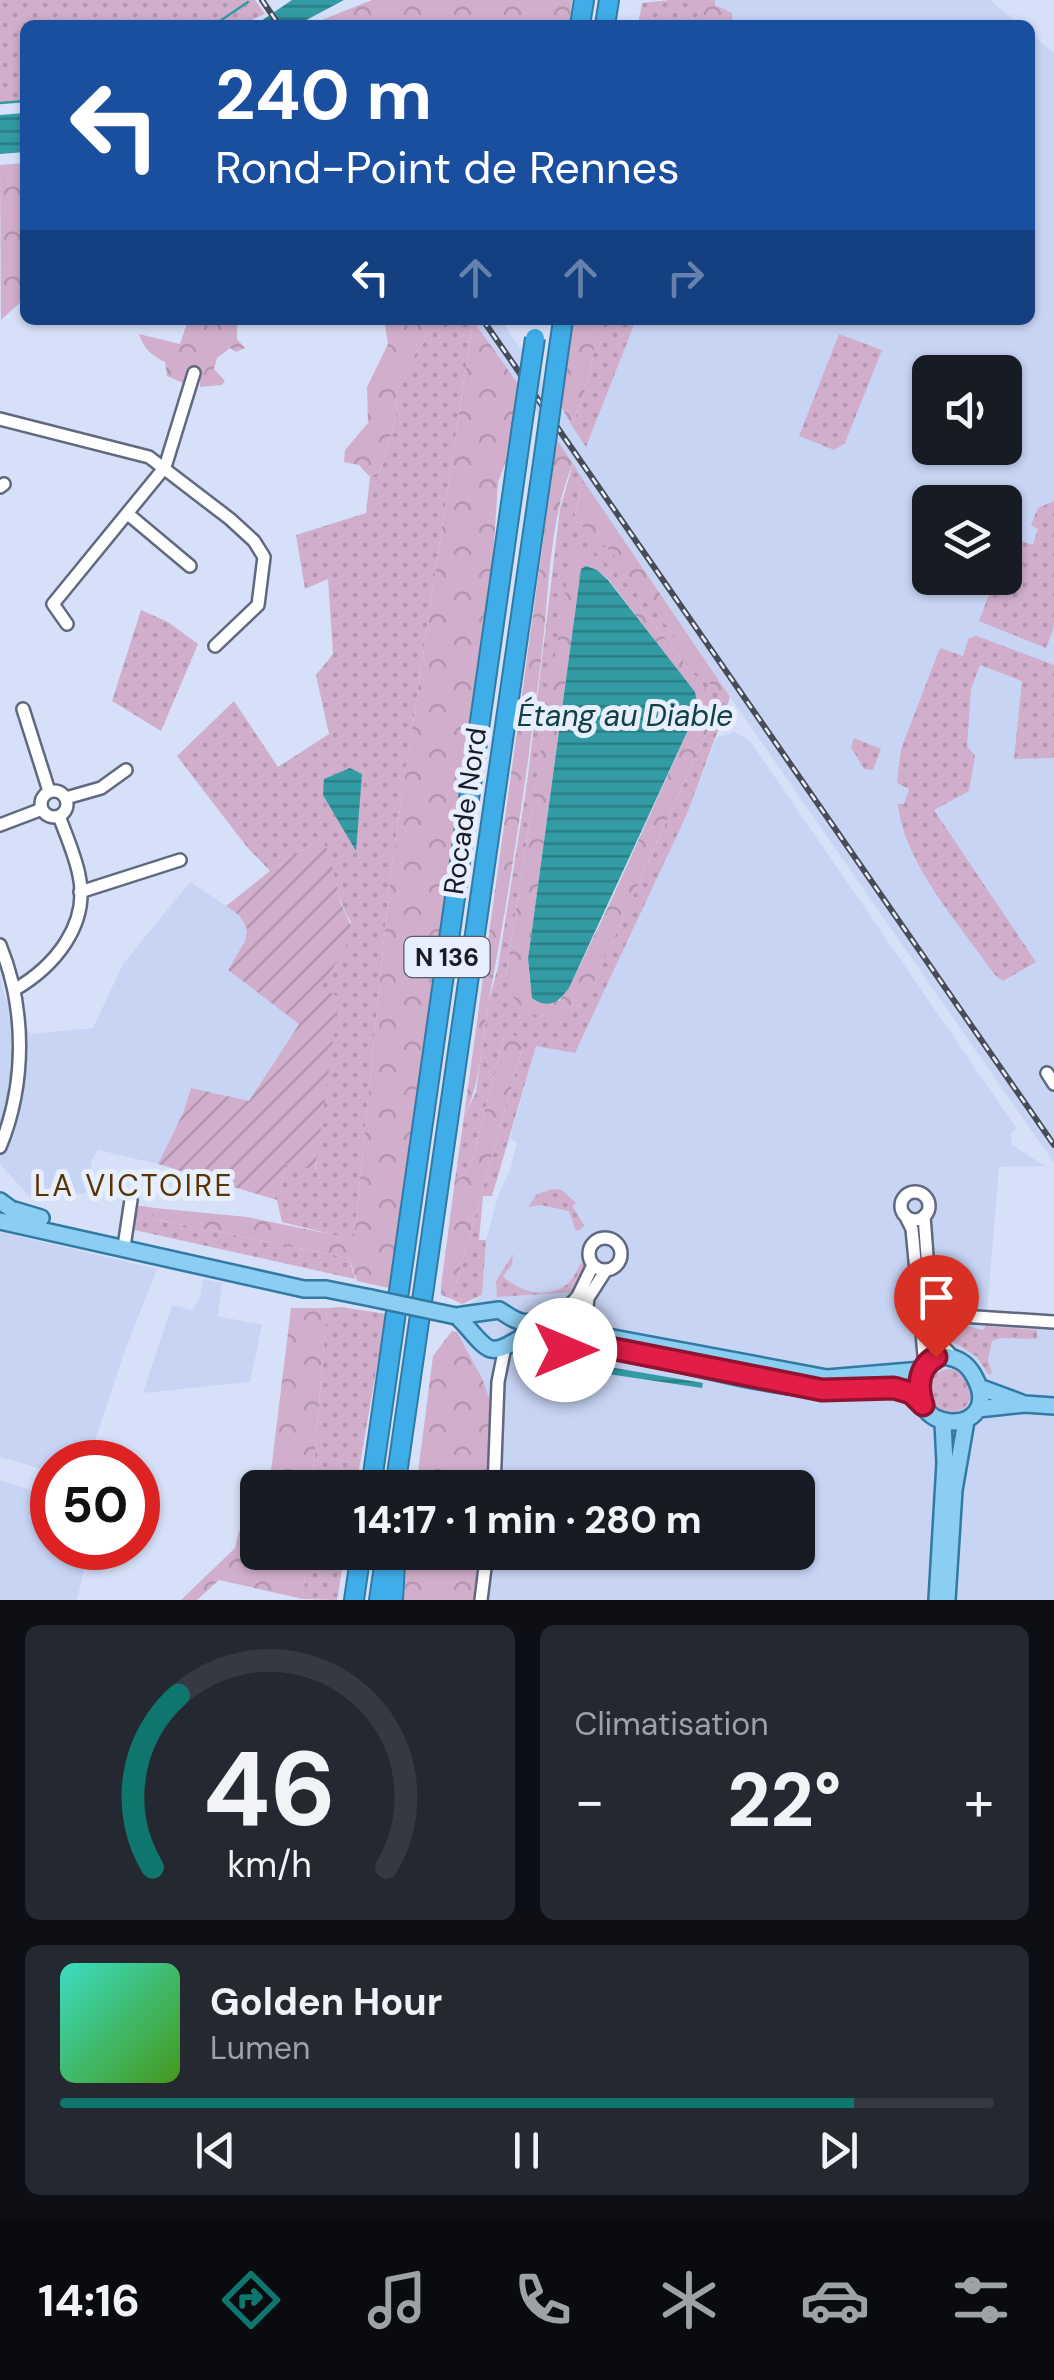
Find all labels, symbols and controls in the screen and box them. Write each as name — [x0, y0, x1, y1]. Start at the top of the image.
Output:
text: 240 m — [215, 50, 432, 141]
icon: left — [50, 60, 180, 190]
text: Rond-Point de Rennes — [215, 138, 680, 197]
icon: left — [343, 250, 398, 305]
icon: ahead — [448, 250, 503, 305]
icon: ahead — [553, 250, 608, 305]
icon: right — [658, 250, 713, 305]
map controls — [912, 355, 1022, 595]
button: sound — [912, 355, 1022, 465]
button: layers — [912, 485, 1022, 595]
water label: Étang au Diable — [517, 696, 733, 735]
street label: Rocade Nord — [435, 725, 495, 897]
road number: N 136 — [404, 937, 490, 977]
district label: LA VICTOIRE — [34, 1166, 234, 1205]
pin — [894, 1255, 979, 1358]
icon: arrive — [909, 1270, 964, 1325]
position arrow — [513, 1298, 617, 1402]
speed limit sign: 50 — [30, 1440, 160, 1570]
text: 14:17 · 1 min · 280 m — [353, 1495, 702, 1545]
text: Climatisation — [575, 1703, 769, 1745]
text: 46 — [203, 1722, 337, 1857]
text: 22° — [727, 1752, 841, 1849]
text: − — [575, 1765, 605, 1837]
text: + — [964, 1765, 994, 1837]
text: km/h — [228, 1842, 312, 1888]
text: Golden Hour — [210, 1977, 442, 2027]
text: Lumen — [210, 2027, 310, 2069]
icon: previous — [188, 2123, 243, 2178]
icon: pause — [499, 2123, 554, 2178]
icon: next — [811, 2123, 866, 2178]
icon: directions — [216, 2265, 286, 2335]
icon: music — [362, 2265, 432, 2335]
icon: phone — [508, 2265, 578, 2335]
icon: climate — [654, 2265, 724, 2335]
icon: car — [800, 2265, 870, 2335]
icon: filters — [946, 2265, 1016, 2335]
text: 14:16 — [38, 2271, 140, 2330]

